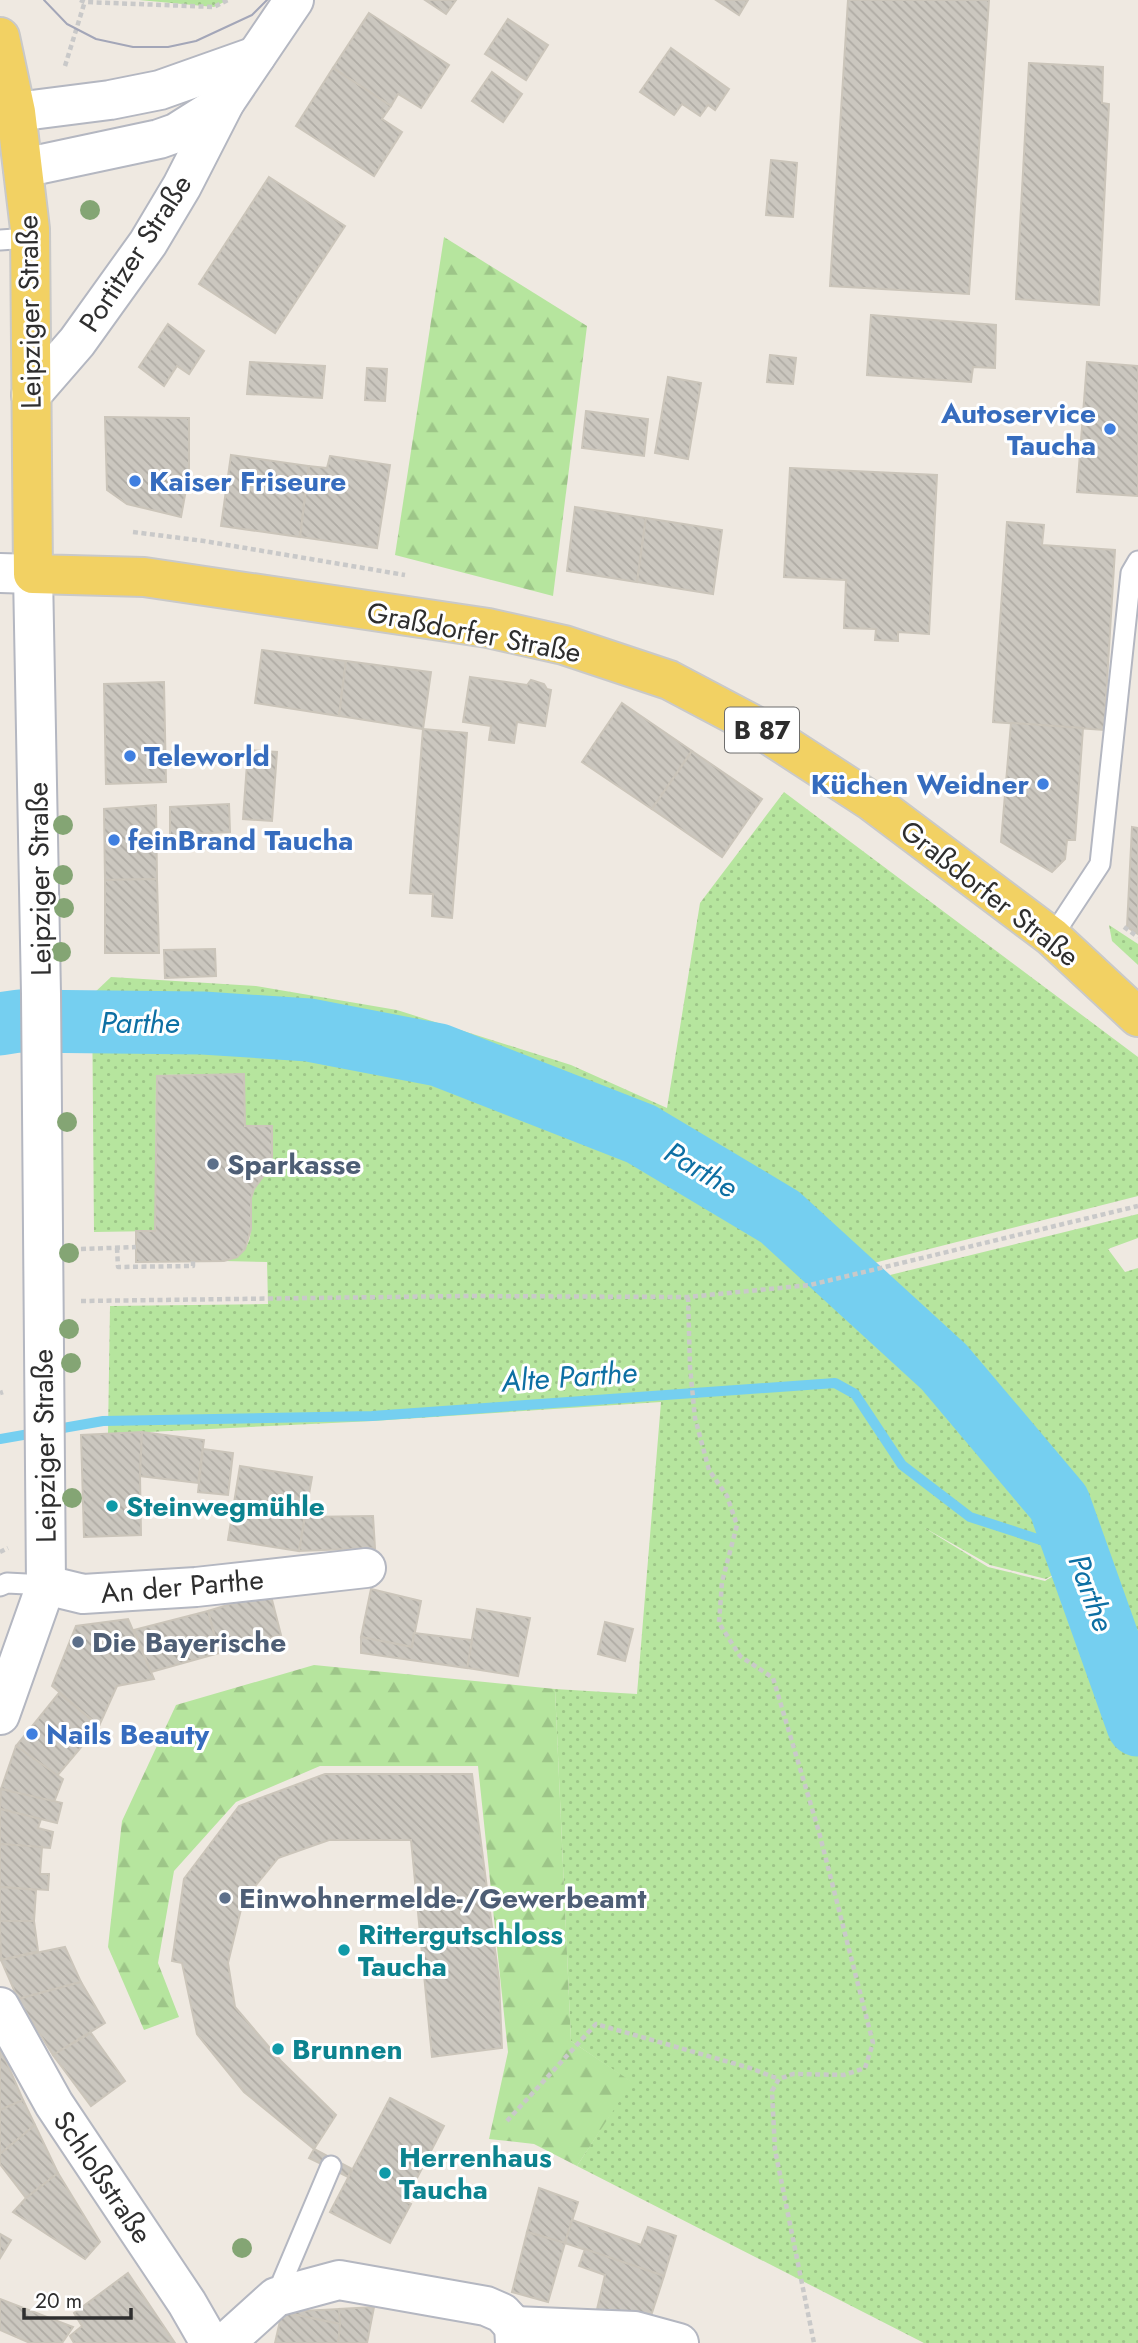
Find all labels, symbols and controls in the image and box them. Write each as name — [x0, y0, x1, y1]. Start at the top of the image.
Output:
street label: Portitzer Straße — [69, 166, 202, 340]
street label: Leipziger Straße — [7, 215, 52, 409]
place label: Autoservice Taucha — [940, 393, 1096, 466]
marker: Autoservice Taucha — [1102, 421, 1118, 437]
place label: Kaiser Friseure — [149, 461, 346, 502]
marker: Kaiser Friseure — [127, 473, 143, 489]
street label: Graßdorfer Straße — [363, 592, 584, 673]
road number: B 87 — [725, 708, 799, 752]
place label: Teleworld — [144, 736, 270, 777]
marker: Teleworld — [122, 748, 138, 764]
place label: Küchen Weidner — [811, 764, 1029, 805]
marker: Küchen Weidner — [1035, 776, 1051, 792]
street label: Leipziger Straße — [17, 782, 62, 976]
street label: Graßdorfer Straße — [891, 810, 1088, 976]
place label: feinBrand Taucha — [128, 820, 353, 861]
marker: feinBrand Taucha — [106, 832, 122, 848]
water label: Parthe — [101, 1001, 179, 1044]
water label: Parthe — [656, 1131, 746, 1208]
place label: Sparkasse — [227, 1144, 361, 1185]
marker: Sparkasse — [205, 1156, 221, 1172]
street label: Leipziger Straße — [22, 1349, 67, 1543]
water label: Alte Parthe — [499, 1350, 638, 1403]
place label: Steinwegmühle — [126, 1486, 325, 1527]
marker: Steinwegmühle — [104, 1498, 120, 1514]
water label: Parthe — [1058, 1548, 1125, 1637]
street label: An der Parthe — [99, 1559, 265, 1614]
place label: Die Bayerische — [92, 1622, 286, 1663]
marker: Die Bayerische — [70, 1634, 86, 1650]
place label: Nails Beauty — [46, 1714, 210, 1755]
marker: Nails Beauty — [24, 1726, 40, 1742]
place label: Einwohnermelde-/Gewerbeamt — [239, 1878, 646, 1919]
marker: Einwohnermelde-/Gewerbeamt — [217, 1890, 233, 1906]
place label: Rittergutschloss Taucha — [358, 1914, 563, 1987]
marker: Rittergutschloss Taucha — [336, 1942, 352, 1958]
place label: Brunnen — [292, 2029, 403, 2070]
marker: Brunnen — [270, 2041, 286, 2057]
street label: Schloßstraße — [43, 2103, 162, 2252]
place label: Herrenhaus Taucha — [399, 2137, 552, 2210]
marker: Herrenhaus Taucha — [377, 2165, 393, 2181]
scale bar — [24, 2276, 131, 2320]
text: 20 m — [35, 2286, 82, 2316]

